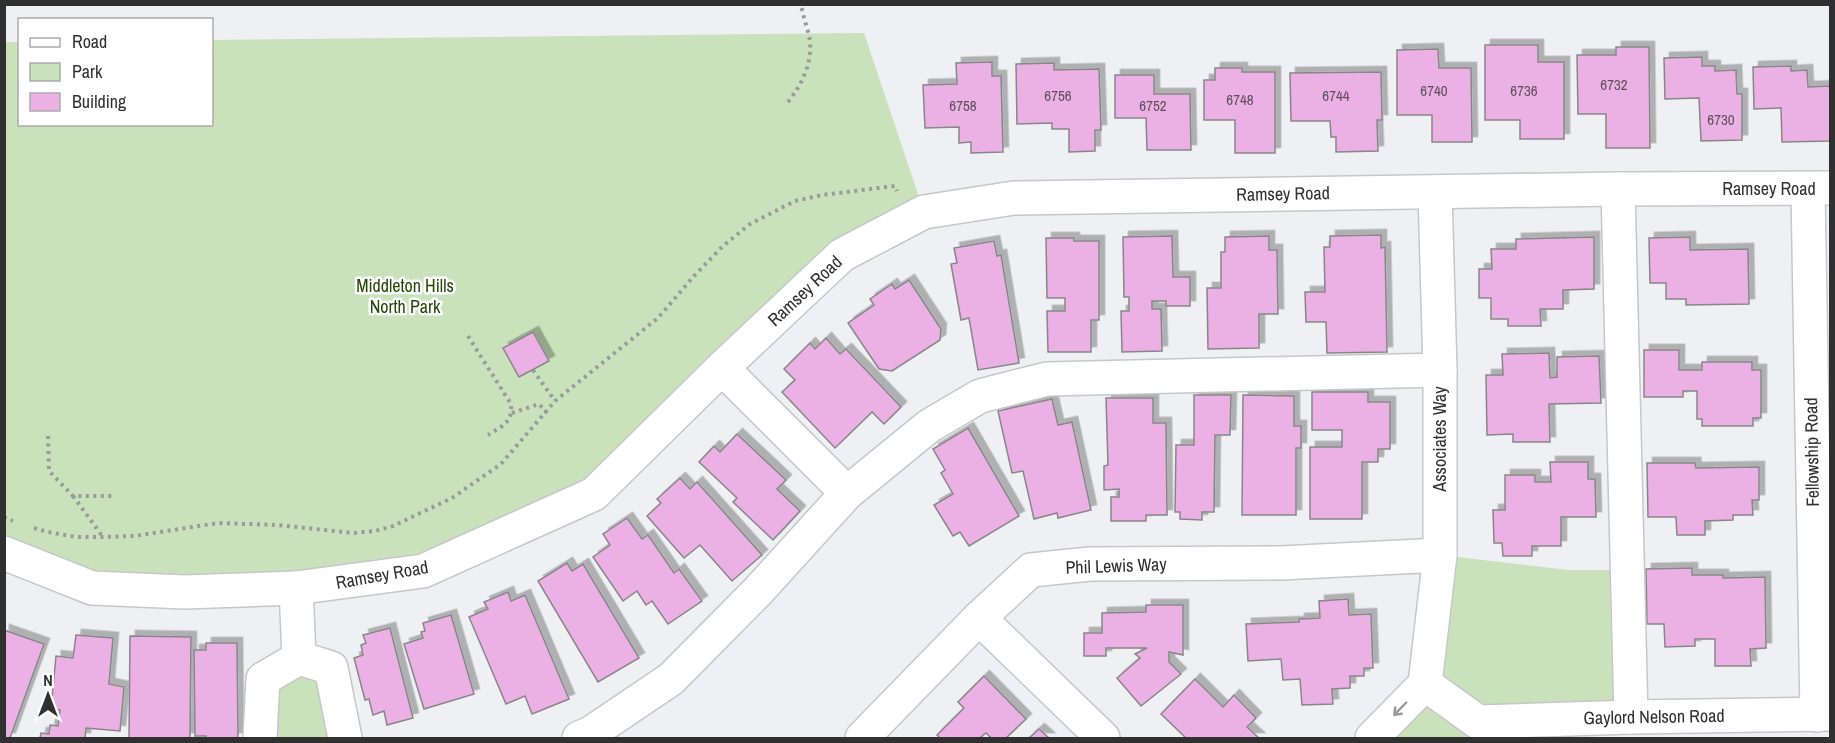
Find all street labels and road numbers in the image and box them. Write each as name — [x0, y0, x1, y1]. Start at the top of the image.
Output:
street label: Ramsey Road — [1722, 176, 1816, 201]
street label: Ramsey Road — [1236, 180, 1330, 207]
street label: Ramsey Road — [762, 250, 847, 332]
street label: Associates Way — [1427, 386, 1452, 493]
street label: Fellowship Road — [1798, 397, 1825, 507]
street label: Phil Lewis Way — [1065, 551, 1168, 580]
street label: Ramsey Road — [334, 554, 430, 595]
street label: Gaylord Nelson Road — [1583, 703, 1725, 730]

